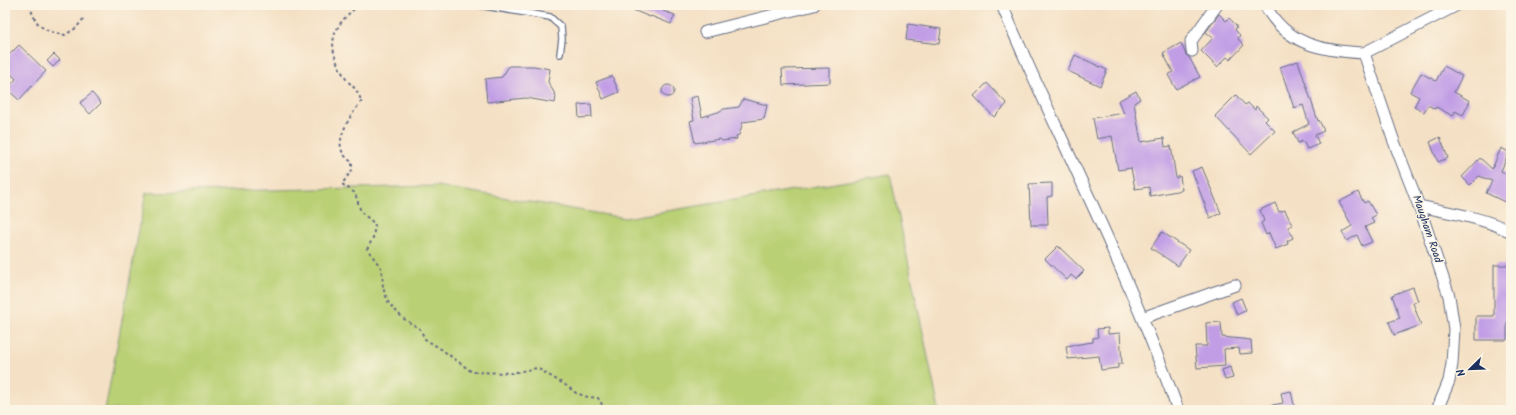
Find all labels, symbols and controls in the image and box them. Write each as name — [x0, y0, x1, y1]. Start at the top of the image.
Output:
street label: Maugham Road — [1407, 193, 1447, 266]
north arrow — [1450, 349, 1490, 389]
text: N — [1452, 366, 1471, 379]

